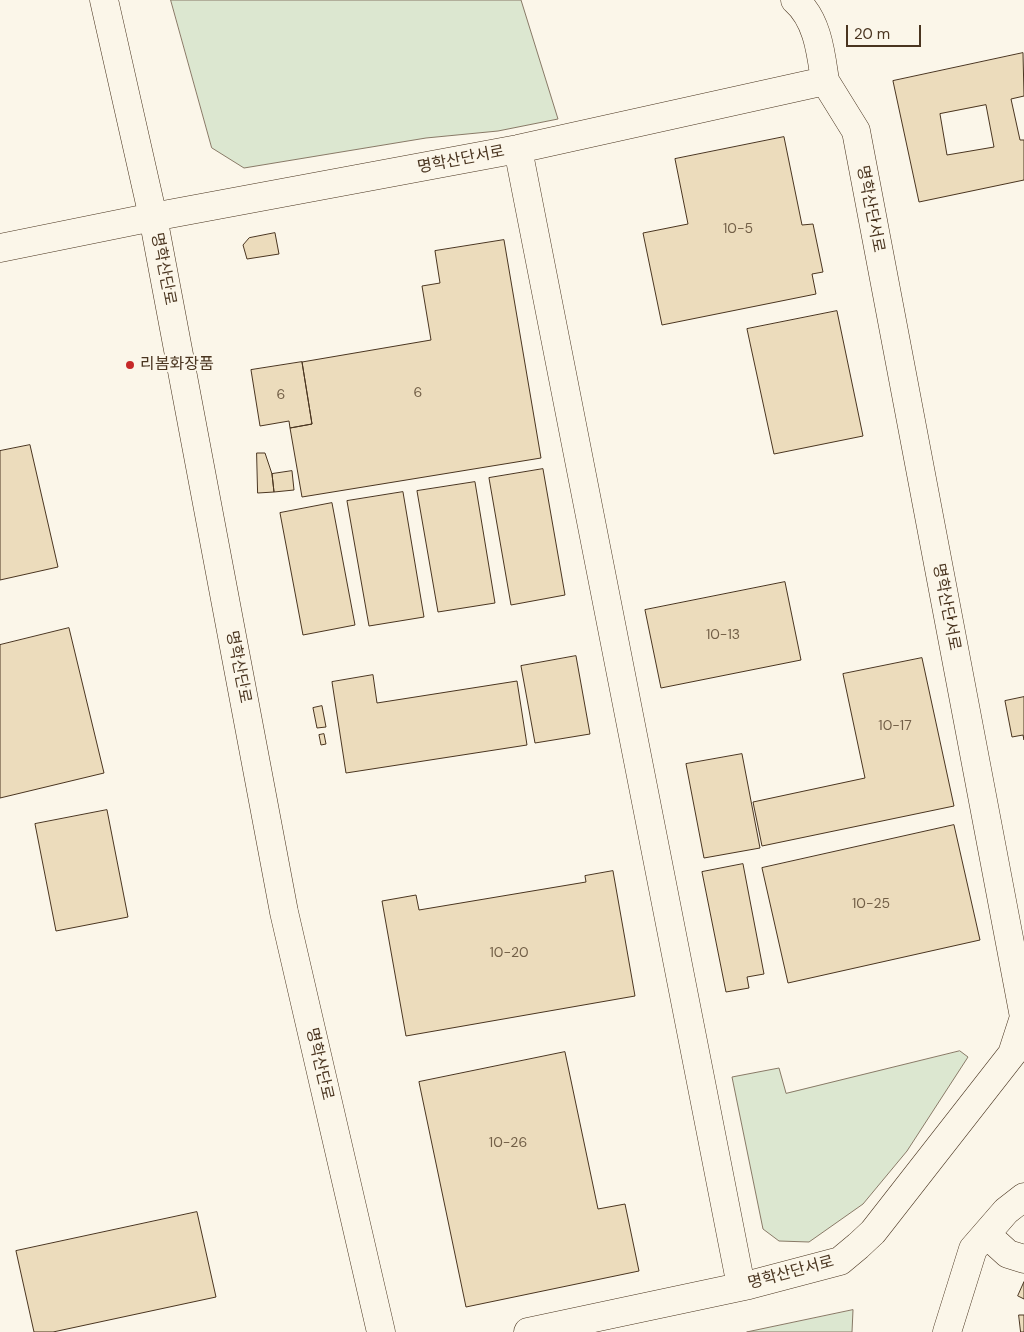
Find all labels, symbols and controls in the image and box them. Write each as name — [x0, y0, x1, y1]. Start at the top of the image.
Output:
scale bar — [849, 15, 924, 47]
text: 20 m — [854, 24, 890, 44]
street label: 명학산단서로 — [416, 142, 506, 178]
street label: 명학산단서로 — [852, 164, 888, 254]
house number: 10-5 — [723, 221, 753, 237]
street label: 명학산단로 — [147, 231, 179, 307]
place label: 리봄화장품 — [140, 355, 214, 375]
marker: 리봄화장품 — [124, 359, 136, 371]
house number: 6 — [414, 385, 422, 401]
house number: 6 — [277, 387, 285, 403]
street label: 명학산단서로 — [928, 562, 964, 652]
house number: 10-13 — [706, 627, 740, 643]
street label: 명학산단로 — [222, 629, 254, 705]
house number: 10-17 — [878, 718, 912, 734]
house number: 10-25 — [852, 896, 890, 912]
house number: 10-20 — [489, 945, 529, 961]
street label: 명학산단로 — [301, 1026, 337, 1102]
house number: 10-26 — [489, 1135, 527, 1151]
street label: 명학산단서로 — [746, 1252, 836, 1294]

